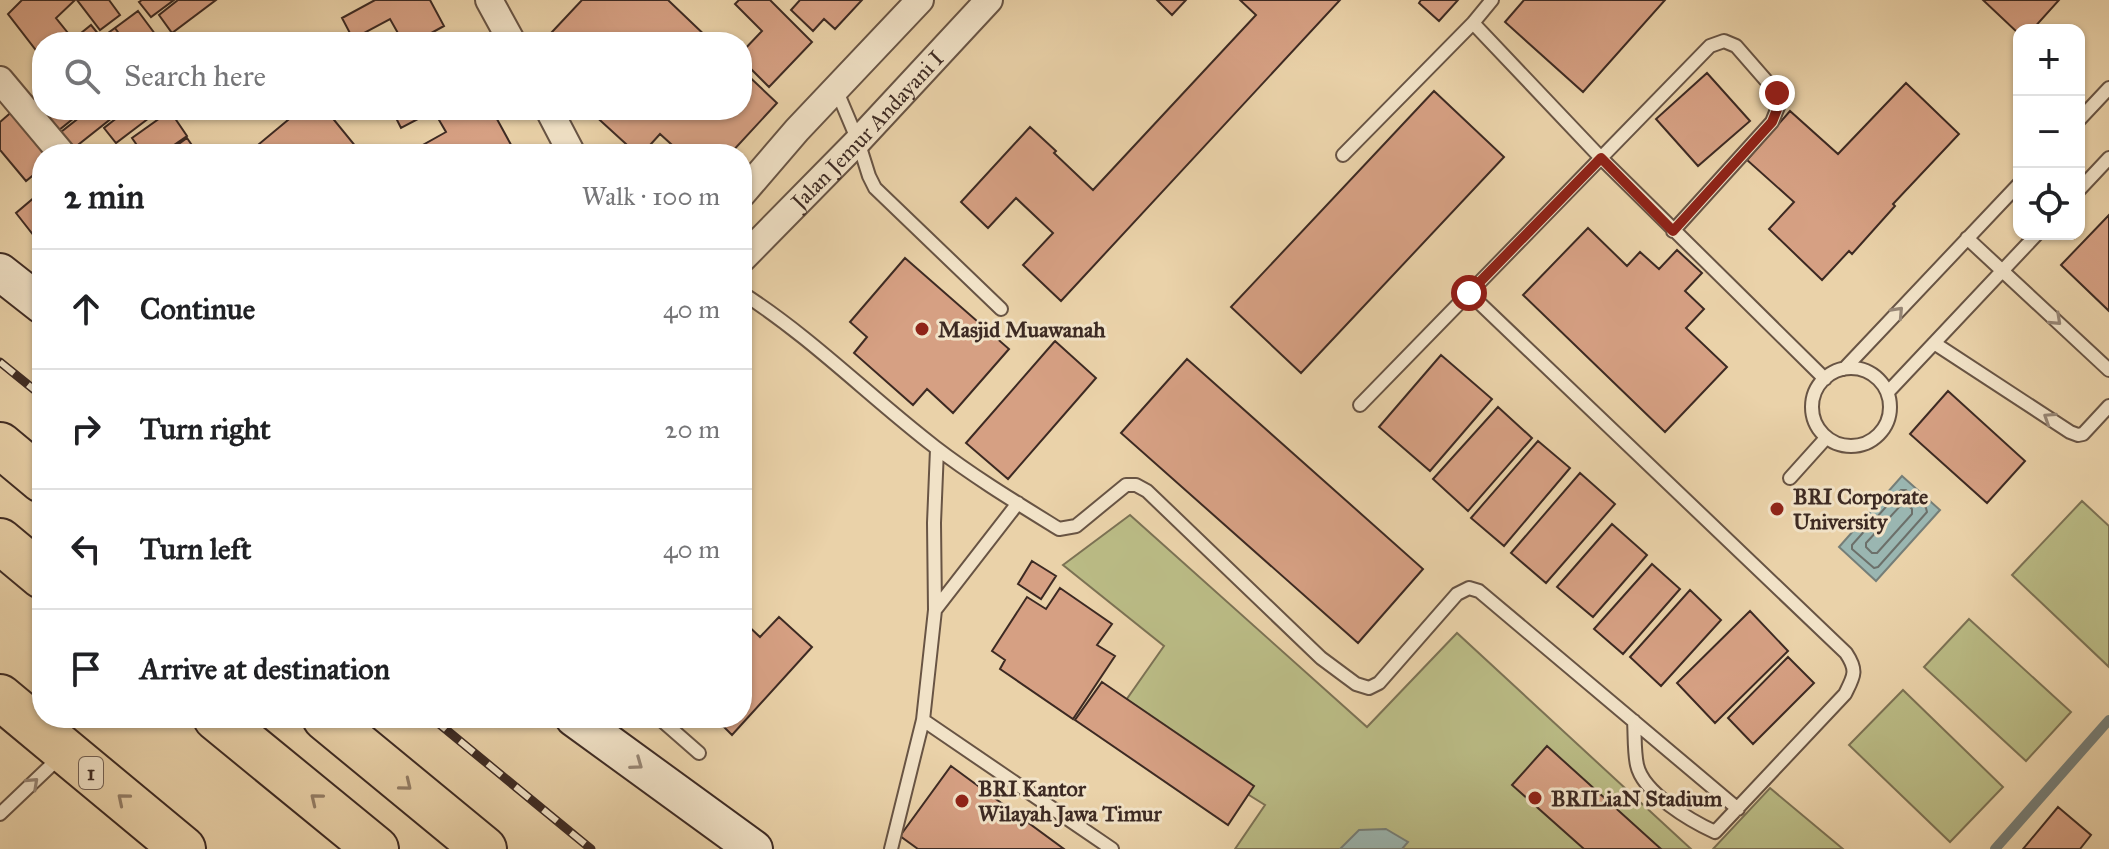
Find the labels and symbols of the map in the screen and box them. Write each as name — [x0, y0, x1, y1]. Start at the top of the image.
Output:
street label: Jalan Jemur Andayani I — [784, 45, 949, 216]
route end — [1759, 75, 1795, 111]
route start — [1451, 275, 1487, 311]
one-way arrow — [1888, 307, 1903, 321]
one-way arrow — [2047, 311, 2061, 326]
place label: Masjid Muawanah — [938, 316, 1106, 343]
marker: Masjid Muawanah — [913, 320, 931, 338]
one-way arrow — [2043, 412, 2057, 427]
place label: BRI Corporate University — [1793, 483, 1928, 535]
marker: BRI Corporate University — [1768, 500, 1786, 518]
one-way arrow — [629, 754, 643, 769]
road number: 1 — [79, 757, 103, 789]
one-way arrow — [397, 775, 412, 790]
place label: BRI Kantor Wilayah Jawa Timur — [978, 775, 1162, 828]
one-way arrow — [24, 777, 38, 792]
place label: BRILiaN Stadium — [1551, 785, 1723, 812]
marker: BRILiaN Stadium — [1526, 789, 1544, 807]
marker: BRI Kantor Wilayah Jawa Timur — [953, 792, 971, 810]
one-way arrow — [118, 794, 132, 809]
one-way arrow — [310, 795, 325, 809]

